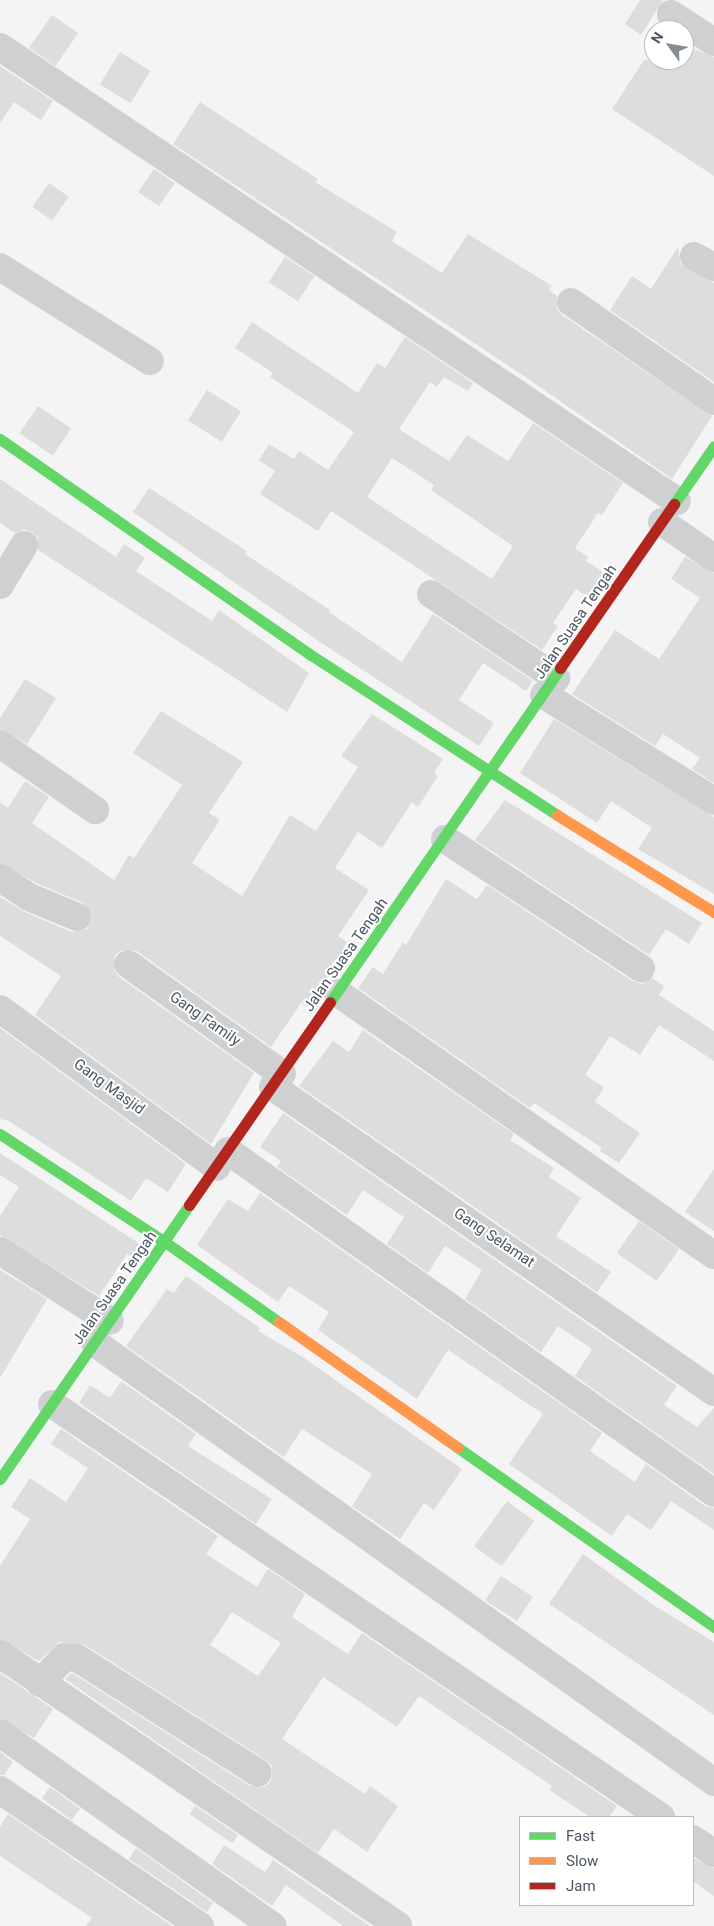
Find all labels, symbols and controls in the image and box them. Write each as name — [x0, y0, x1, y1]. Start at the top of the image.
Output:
north arrow — [644, 20, 694, 70]
text: N — [648, 29, 667, 46]
street label: Jalan Suasa Tengah — [531, 561, 621, 683]
street label: Jalan Suasa Tengah — [300, 895, 392, 1015]
street label: Gang Family — [166, 988, 244, 1050]
street label: Gang Masjid — [70, 1055, 148, 1119]
street label: Gang Selamat — [450, 1204, 538, 1272]
street label: Jalan Suasa Tengah — [69, 1228, 161, 1348]
legend — [519, 1816, 694, 1906]
text: Fast — [566, 1827, 595, 1845]
text: Slow — [566, 1852, 598, 1870]
text: Jam — [566, 1877, 596, 1895]

